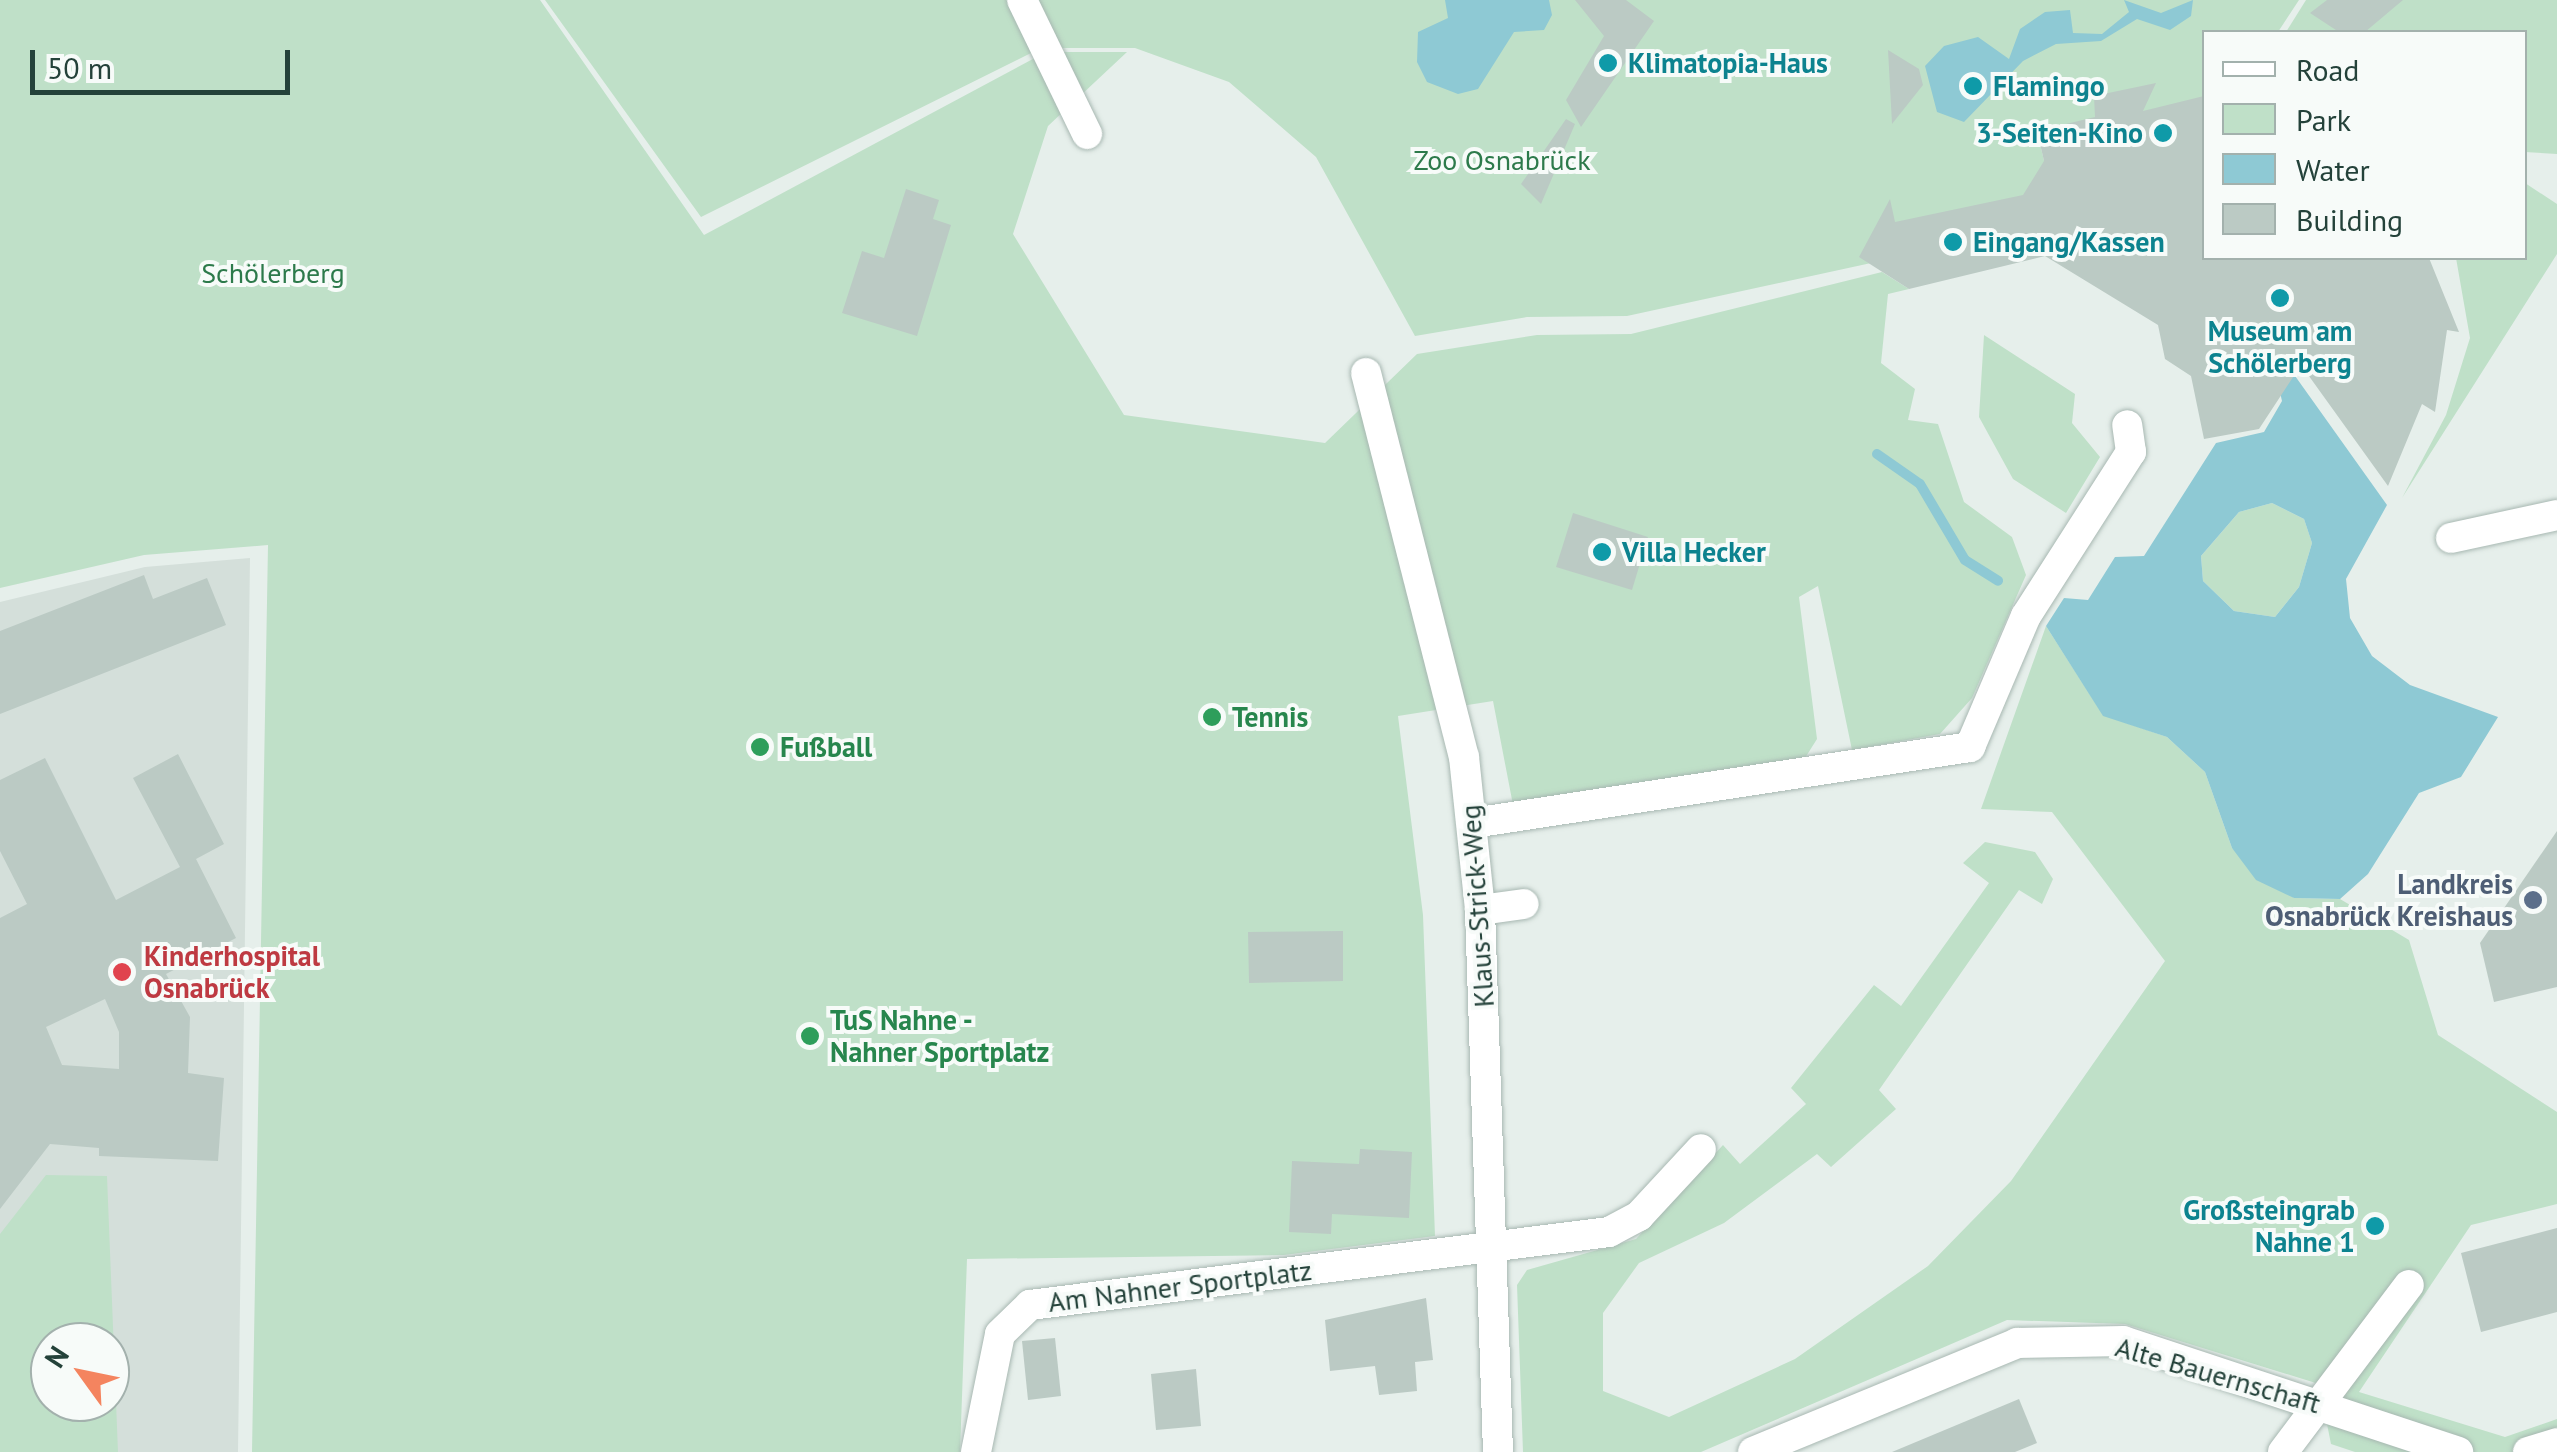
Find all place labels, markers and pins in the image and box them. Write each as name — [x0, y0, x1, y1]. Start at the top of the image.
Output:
place label: Klimatopia-Haus — [1628, 46, 1828, 80]
marker: Klimatopia-Haus — [1597, 52, 1619, 74]
place label: Flamingo — [1993, 69, 2105, 103]
marker: Flamingo — [1962, 75, 1984, 97]
place label: 3-Seiten-Kino — [1976, 116, 2143, 150]
marker: 3-Seiten-Kino — [2152, 122, 2174, 144]
place label: Eingang/Kassen — [1973, 225, 2165, 259]
marker: Eingang/Kassen — [1942, 231, 1964, 253]
marker: Museum am Schölerberg — [2269, 287, 2291, 309]
place label: Museum am Schölerberg — [2208, 314, 2352, 380]
place label: Villa Hecker — [1622, 535, 1766, 569]
marker: Villa Hecker — [1591, 541, 1613, 563]
place label: Tennis — [1232, 700, 1308, 734]
marker: Tennis — [1201, 706, 1223, 728]
place label: Fußball — [780, 730, 872, 764]
marker: Fußball — [749, 736, 771, 758]
place label: Landkreis Osnabrück Kreishaus — [2264, 867, 2513, 933]
marker: Landkreis Osnabrück Kreishaus — [2522, 889, 2544, 911]
place label: Kinderhospital Osnabrück — [144, 939, 320, 1005]
marker: Kinderhospital Osnabrück — [109, 959, 135, 985]
place label: TuS Nahne - Nahner Sportplatz — [830, 1003, 1049, 1069]
marker: TuS Nahne - Nahner Sportplatz — [799, 1025, 821, 1047]
place label: Großsteingrab Nahne 1 — [2183, 1193, 2355, 1259]
marker: Großsteingrab Nahne 1 — [2364, 1215, 2386, 1237]

